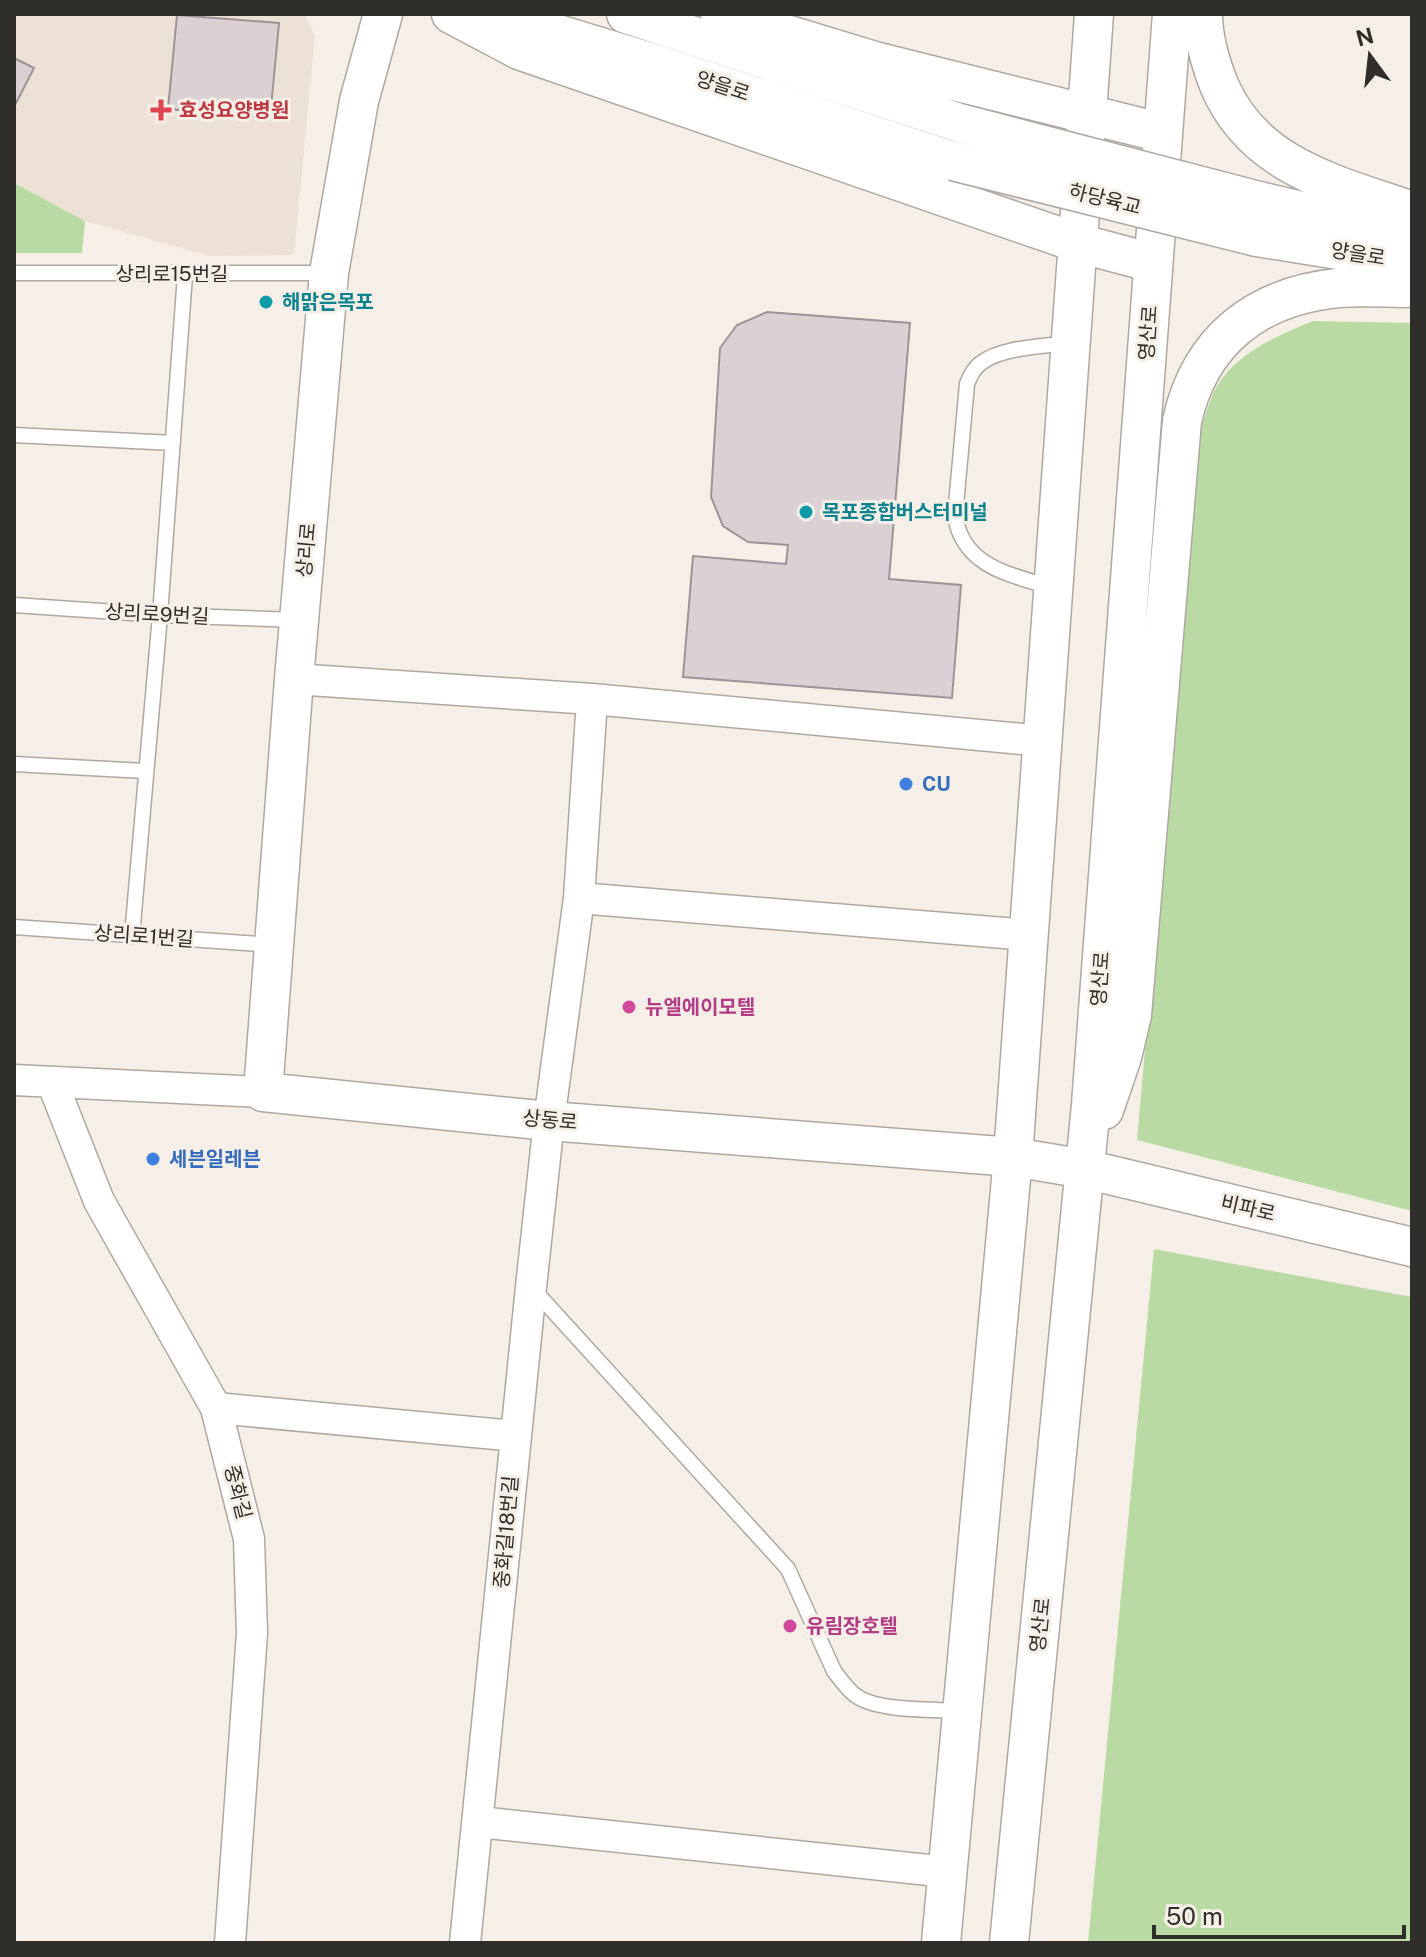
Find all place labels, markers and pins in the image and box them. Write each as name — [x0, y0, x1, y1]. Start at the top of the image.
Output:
place label: 효성요양병원 — [179, 98, 289, 122]
marker: 효성요양병원 — [150, 99, 172, 121]
place label: 해맑은목포 — [282, 290, 374, 314]
marker: 해맑은목포 — [257, 293, 275, 311]
place label: 목포종합버스터미널 — [822, 500, 988, 524]
marker: 목포종합버스터미널 — [797, 503, 815, 521]
place label: CU — [922, 772, 951, 796]
marker: CU — [897, 775, 915, 793]
place label: 뉴엘에이모텔 — [645, 995, 755, 1019]
marker: 뉴엘에이모텔 — [620, 998, 638, 1016]
place label: 세븐일레븐 — [169, 1147, 261, 1171]
marker: 세븐일레븐 — [144, 1150, 162, 1168]
place label: 유림장호텔 — [806, 1614, 898, 1638]
marker: 유림장호텔 — [781, 1617, 799, 1635]

